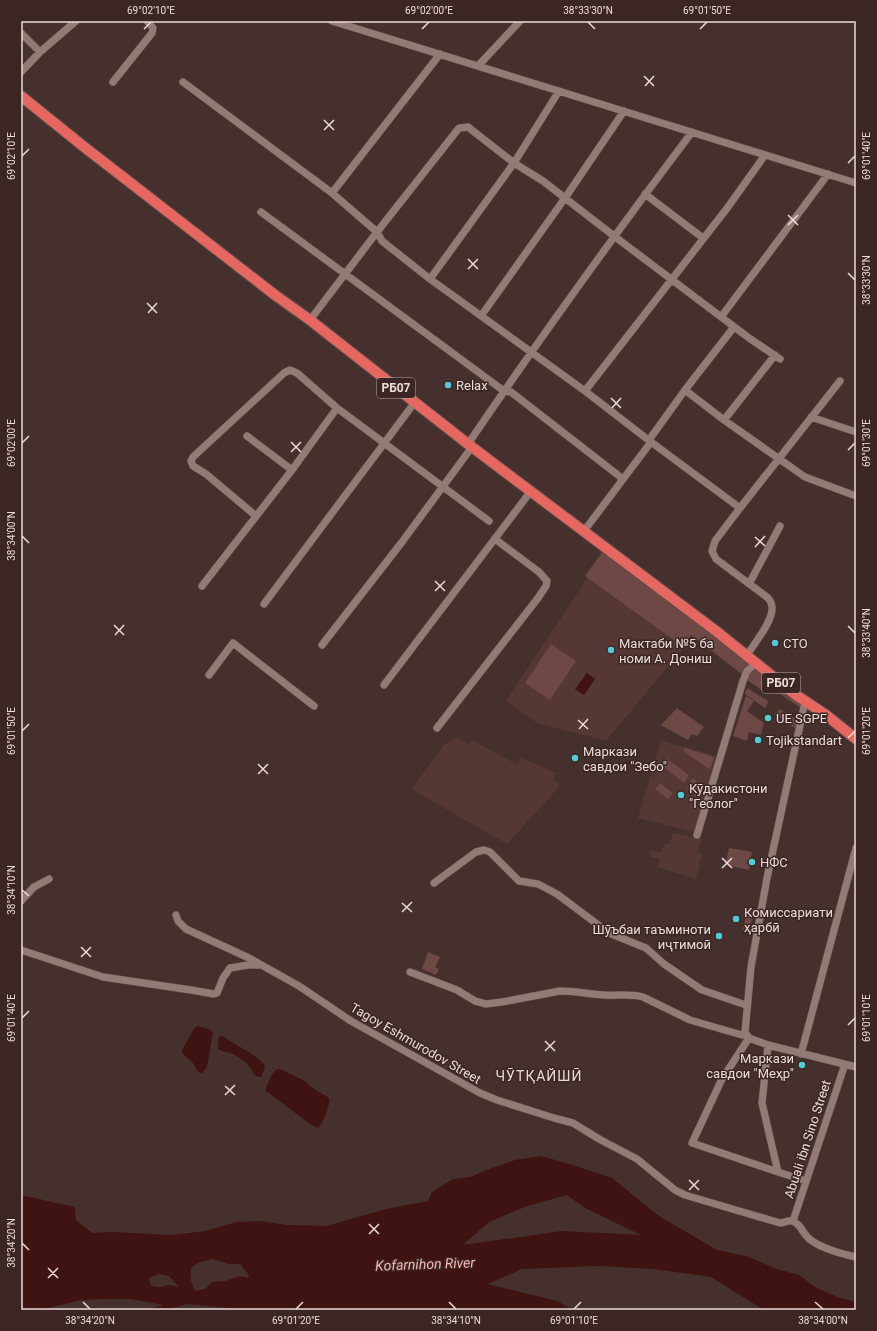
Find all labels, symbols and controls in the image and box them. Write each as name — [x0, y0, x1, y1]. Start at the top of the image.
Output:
text: 69°02'10"E — [127, 5, 175, 16]
text: 69°02'00"E — [405, 5, 453, 16]
text: 38°33'30"N — [563, 5, 613, 16]
text: 69°01'50"E — [683, 5, 731, 16]
text: 69°02'10"E — [6, 132, 17, 180]
text: 69°01'40"E — [861, 132, 872, 180]
text: 38°33'30"N — [861, 255, 872, 305]
road number: РБ07 — [377, 378, 415, 398]
place label: Relax — [456, 378, 488, 393]
marker: Relax — [443, 380, 453, 390]
text: 69°02'00"E — [6, 419, 17, 467]
text: 69°01'30"E — [861, 419, 872, 467]
text: 38°34'00"N — [6, 511, 17, 561]
text: 38°33'40"N — [861, 608, 872, 658]
place label: Мактаби №5 ба номи А. Дониш — [619, 636, 714, 666]
place label: СТО — [783, 636, 808, 651]
marker: СТО — [770, 638, 780, 648]
marker: Мактаби №5 ба номи А. Дониш — [606, 645, 616, 655]
road number: РБ07 — [762, 673, 800, 693]
text: 69°01'50"E — [6, 707, 17, 755]
text: 69°01'20"E — [861, 707, 872, 755]
place label: UE SGPE — [776, 711, 827, 726]
marker: UE SGPE — [763, 713, 773, 723]
place label: Tojikstandart — [766, 733, 842, 748]
marker: Tojikstandart — [753, 735, 763, 745]
place label: Маркази савдои "Зебо" — [583, 744, 667, 774]
marker: Маркази савдои "Зебо" — [570, 753, 580, 763]
place label: Кӯдакистони "Геолог" — [689, 781, 768, 811]
marker: Кӯдакистони "Геолог" — [676, 790, 686, 800]
place label: НФС — [760, 855, 788, 870]
marker: НФС — [747, 857, 757, 867]
text: 38°34'10"N — [6, 865, 17, 915]
place label: Комиссариати ҳарбӣ — [744, 905, 833, 935]
marker: Комиссариати ҳарбӣ — [731, 914, 741, 924]
place label: Шӯъбаи таъминоти иҷтимоӣ — [593, 922, 711, 952]
marker: Шӯъбаи таъминоти иҷтимоӣ — [714, 931, 724, 941]
text: 69°01'40"E — [6, 994, 17, 1042]
text: 69°01'10"E — [861, 994, 872, 1042]
street label: Tagoy Eshmurodov Street — [348, 1000, 484, 1087]
place label: Маркази савдои "Меҳр" — [706, 1051, 794, 1081]
marker: Маркази савдои "Меҳр" — [797, 1060, 807, 1070]
district label: ЧӮТҚАЙШӢ — [496, 1068, 582, 1084]
street label: Abuali ibn Sino Street — [781, 1078, 834, 1200]
text: 38°34'20"N — [6, 1218, 17, 1268]
water label: Kofarnihon River — [375, 1254, 475, 1274]
text: 38°34'20"N — [65, 1315, 115, 1326]
text: 69°01'20"E — [272, 1315, 320, 1326]
text: 38°34'10"N — [431, 1315, 481, 1326]
text: 69°01'10"E — [550, 1315, 598, 1326]
text: 38°34'00"N — [798, 1315, 848, 1326]

